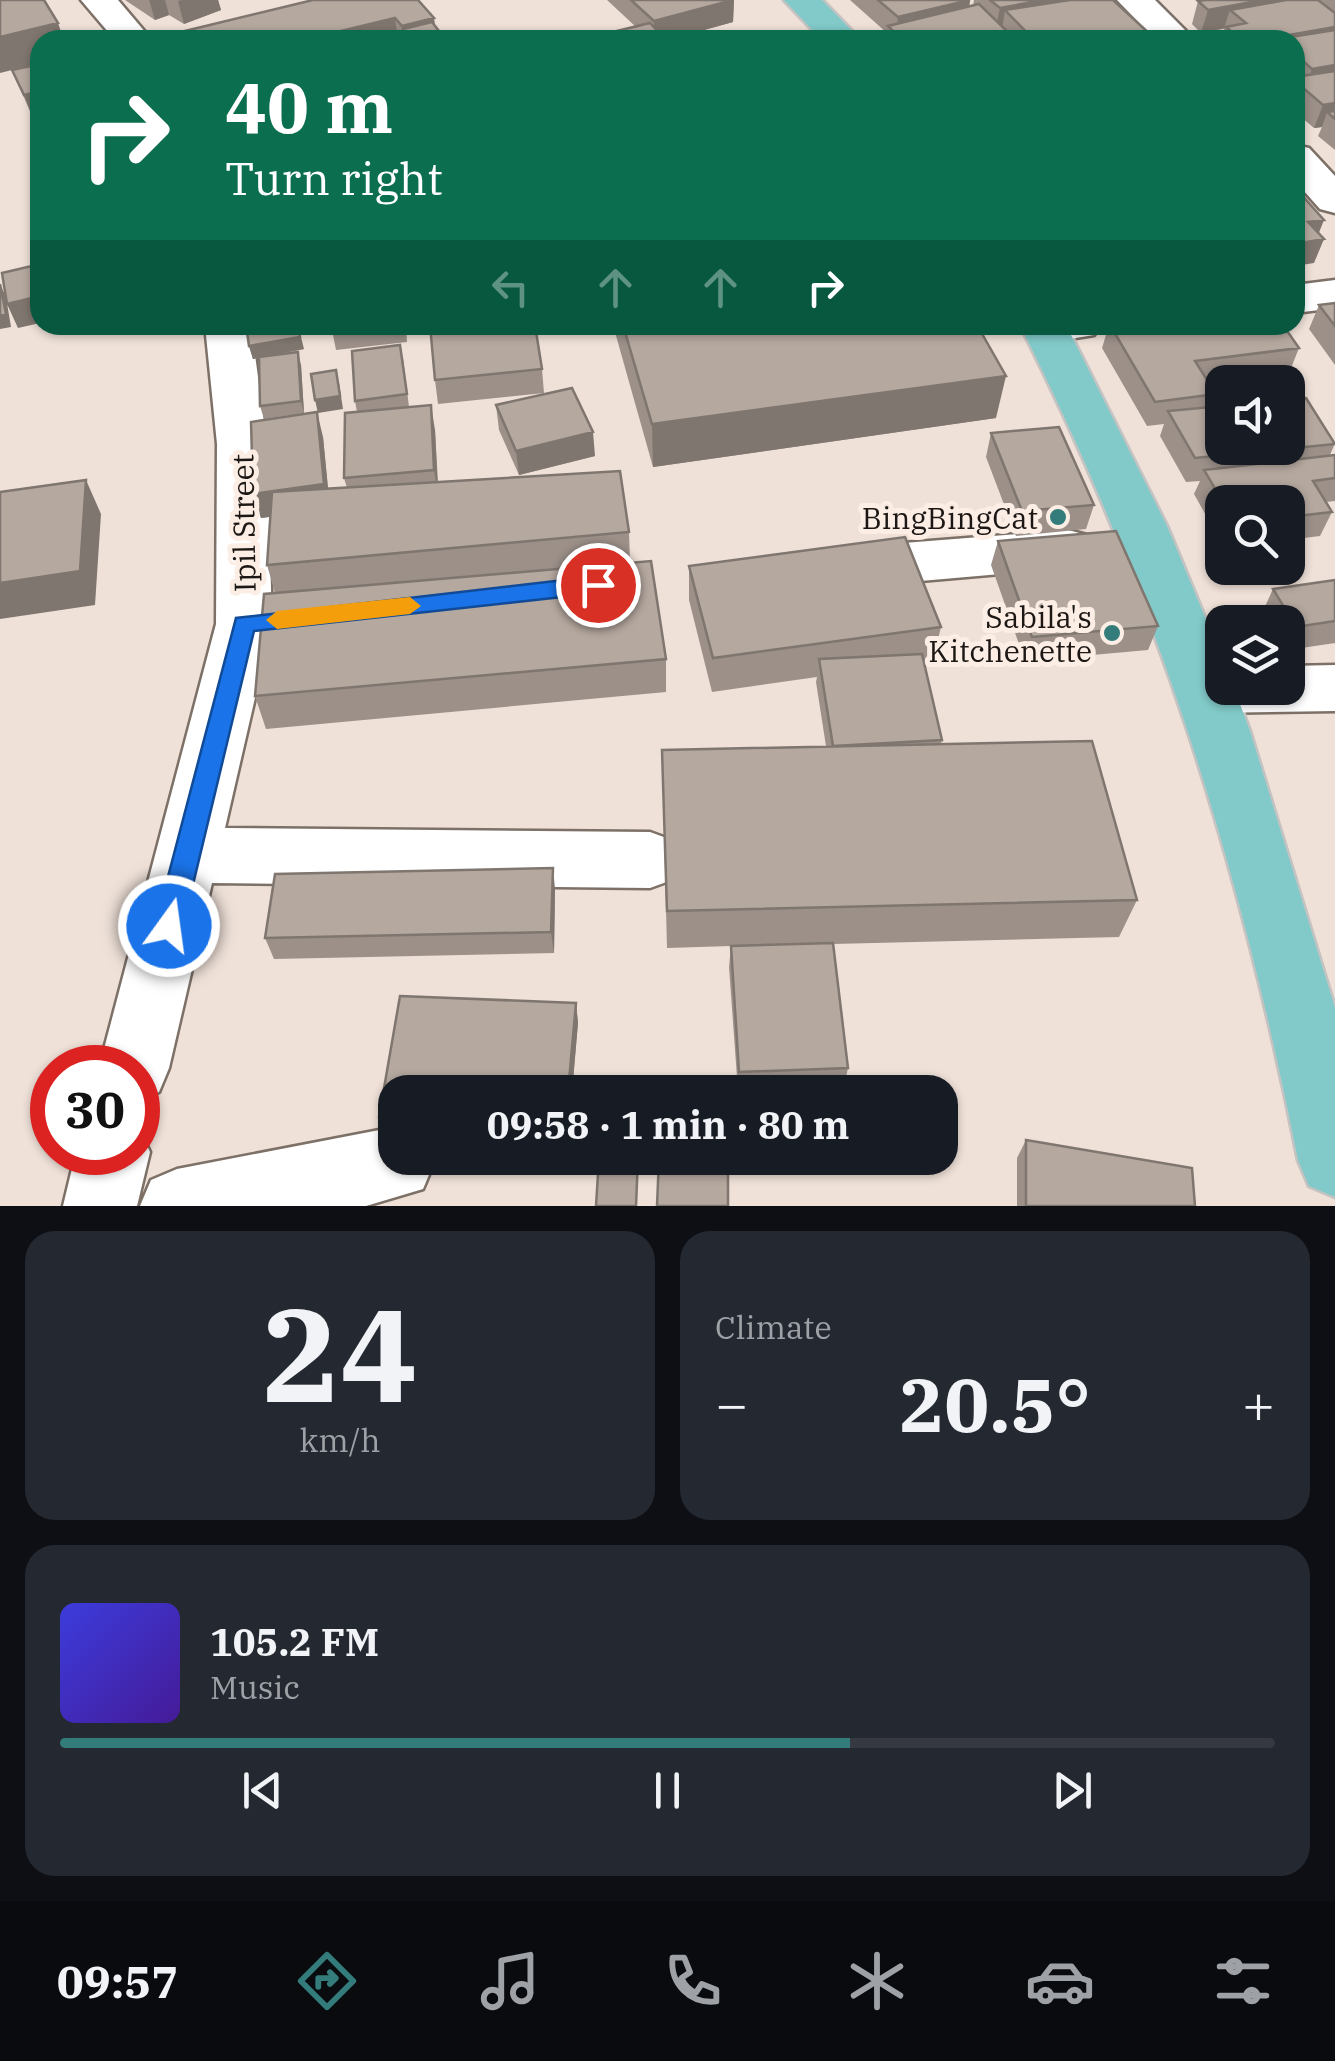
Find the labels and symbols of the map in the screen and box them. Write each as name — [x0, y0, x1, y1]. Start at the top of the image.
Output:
street label: Ipil Street — [222, 453, 264, 593]
place label: BingBingCat — [862, 498, 1038, 537]
marker: BingBingCat — [1047, 506, 1069, 528]
pin — [556, 543, 641, 628]
place label: Sabila's Kitchenette — [928, 597, 1092, 670]
marker: Sabila's Kitchenette — [1101, 622, 1123, 644]
position arrow — [117, 874, 221, 978]
speed limit sign: 30 — [30, 1045, 160, 1175]

